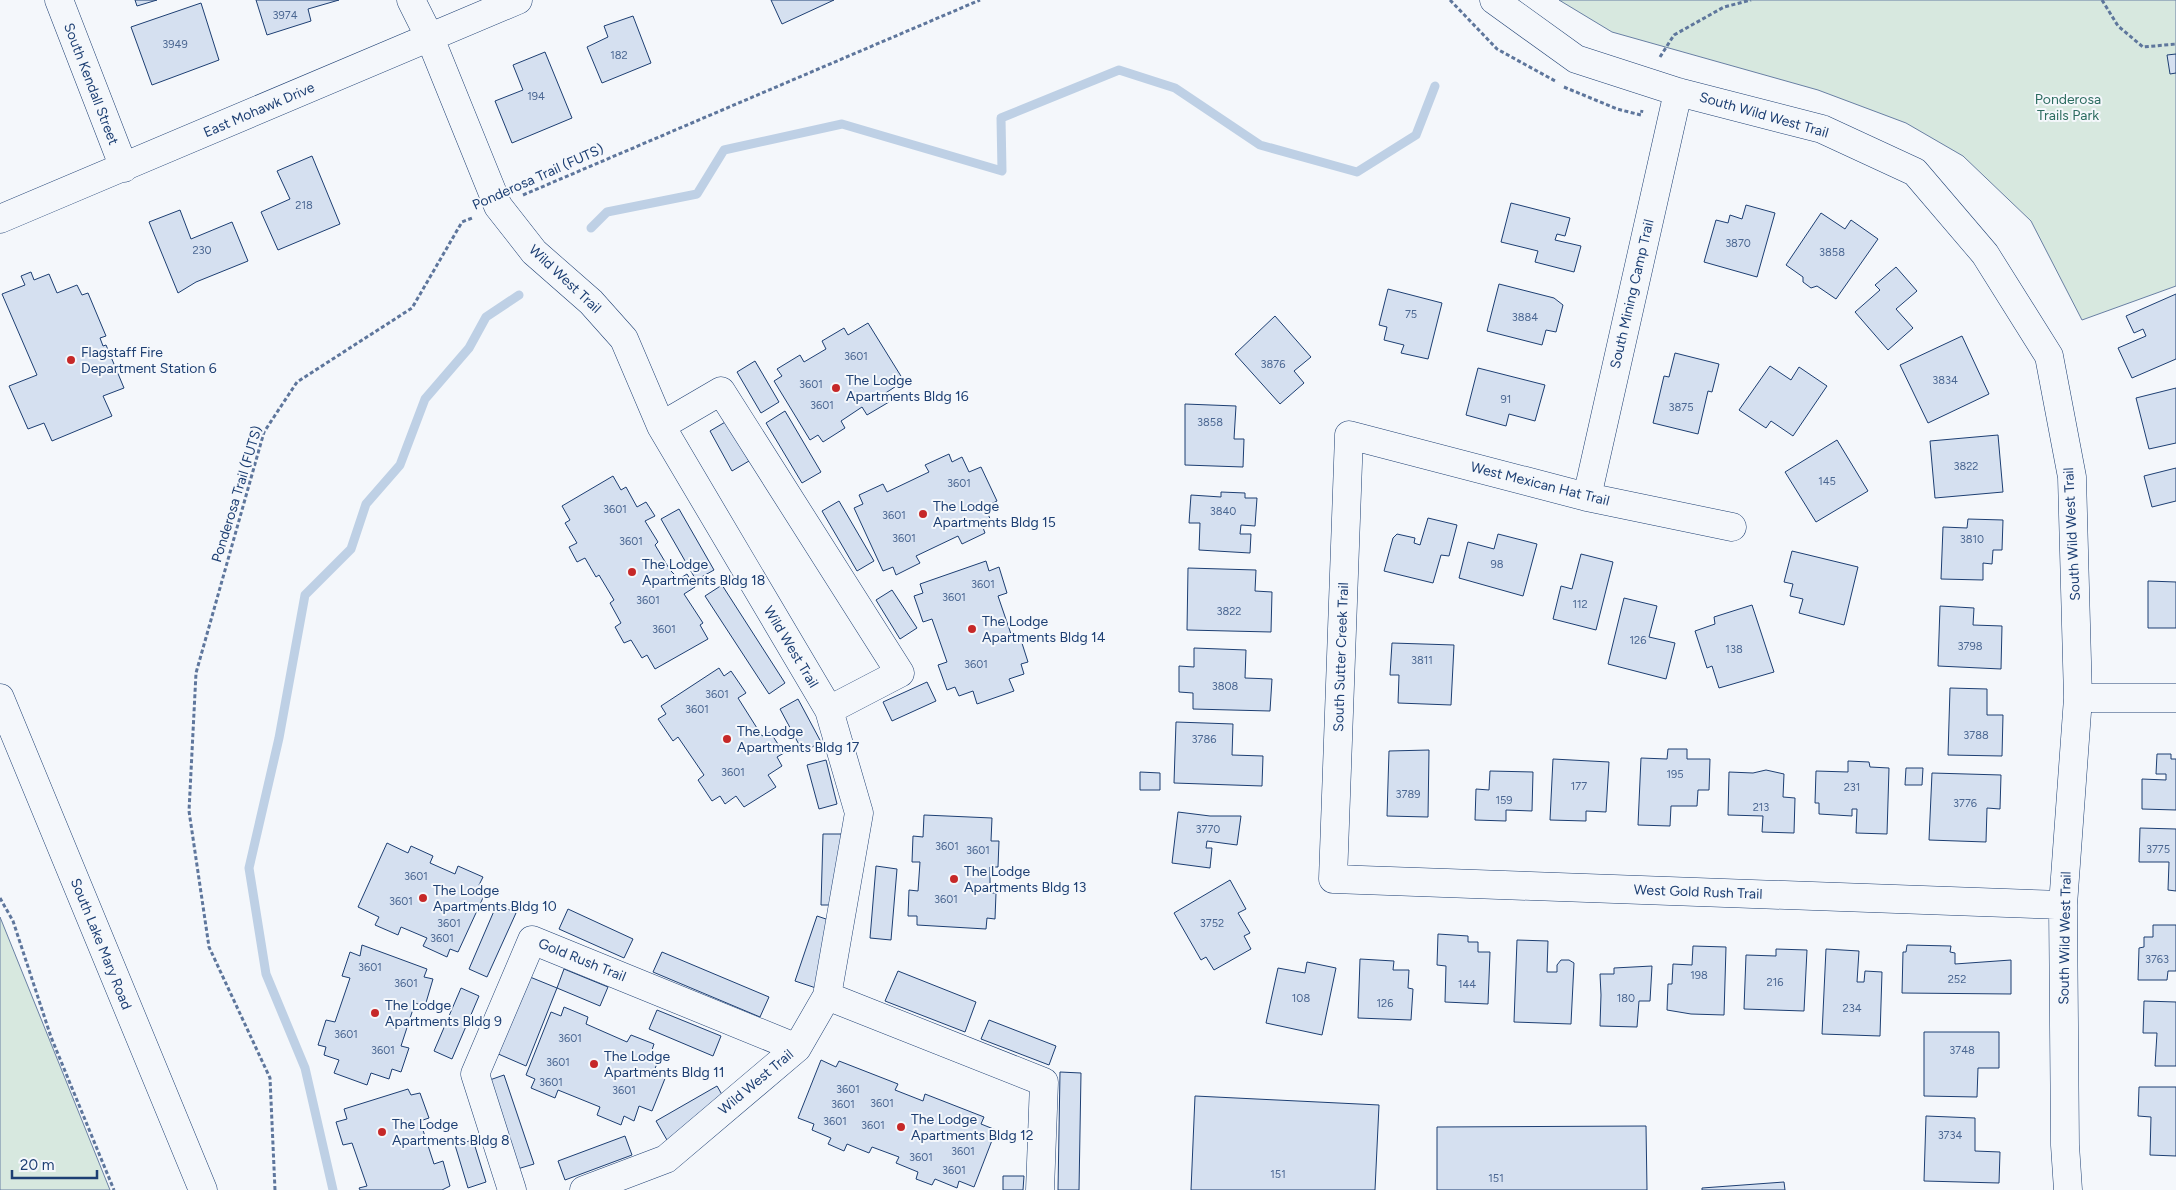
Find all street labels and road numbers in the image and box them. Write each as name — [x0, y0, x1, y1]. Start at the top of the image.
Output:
street label: South Kendall Street — [60, 21, 122, 147]
street label: East Mohawk Drive — [201, 79, 317, 141]
street label: South Wild West Trail — [1697, 88, 1831, 142]
street label: Ponderosa Trail (FUTS) — [470, 140, 606, 214]
street label: South Mining Camp Trail — [1607, 218, 1657, 370]
street label: Wild West Trail — [525, 241, 605, 317]
street label: Ponderosa Trail (FUTS) — [208, 424, 266, 564]
street label: West Mexican Hat Trail — [1469, 458, 1611, 510]
street label: South Wild West Trail — [2060, 467, 2084, 601]
street label: South Sutter Creek Trail — [1330, 582, 1352, 732]
street label: Wild West Trail — [760, 603, 822, 691]
street label: South Wild West Trail — [2055, 871, 2075, 1005]
street label: South Lake Mary Road — [67, 876, 135, 1012]
street label: West Gold Rush Trail — [1633, 881, 1763, 903]
street label: Gold Rush Trail — [536, 935, 628, 985]
street label: Wild West Trail — [715, 1046, 797, 1118]

